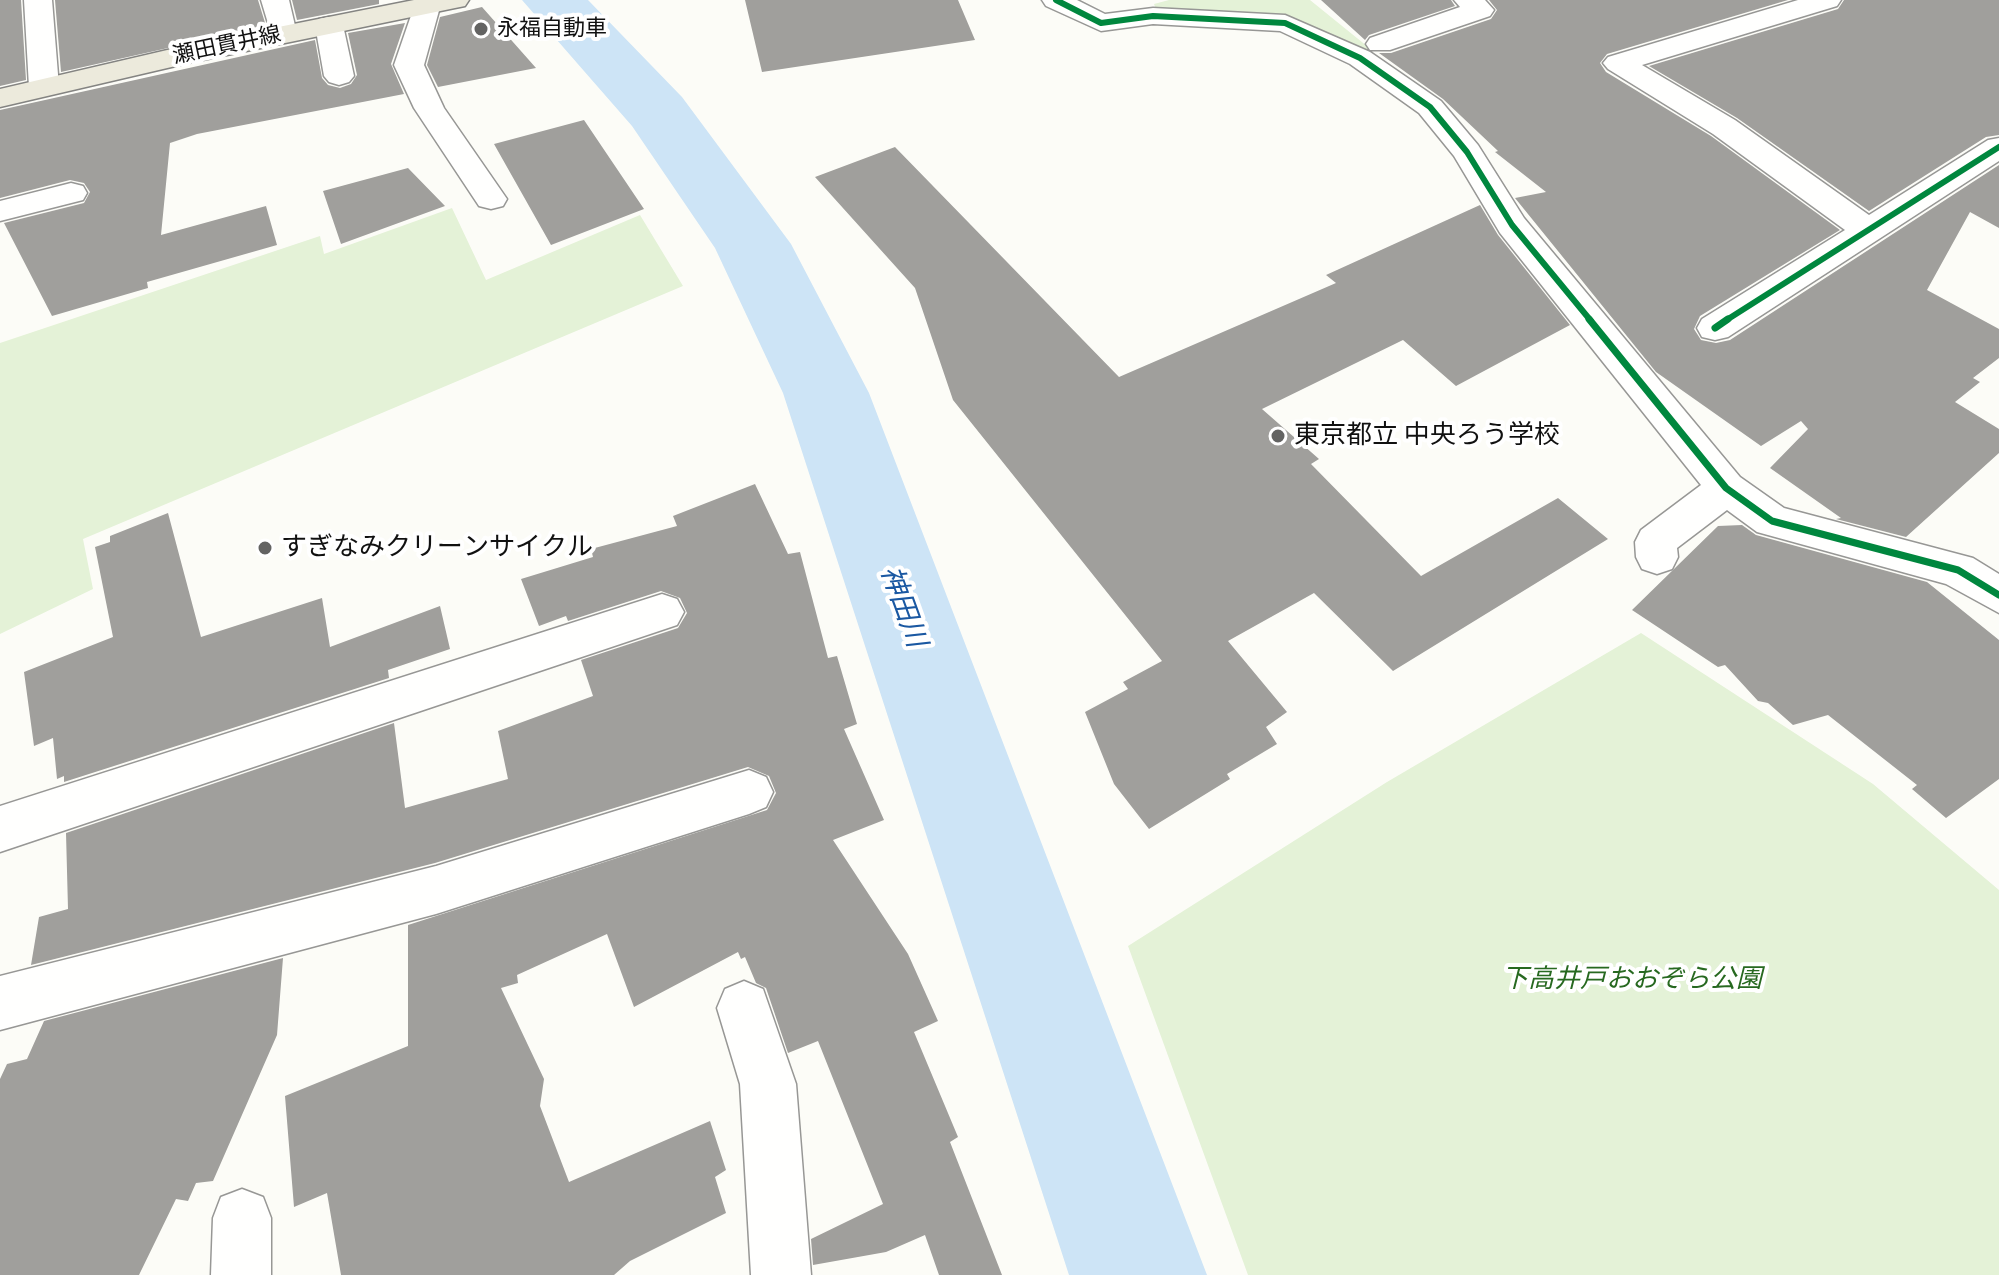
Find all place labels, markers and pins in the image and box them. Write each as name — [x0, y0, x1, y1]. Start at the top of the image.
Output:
place label: 永福自動車 — [497, 16, 607, 42]
marker: 永福自動車 — [472, 20, 490, 38]
place label: 東京都立 中央ろう学校 — [1294, 420, 1560, 452]
marker: 東京都立 中央ろう学校 — [1269, 427, 1287, 445]
place label: すぎなみクリーンサイクル — [281, 532, 593, 564]
marker: すぎなみクリーンサイクル — [256, 539, 274, 557]

